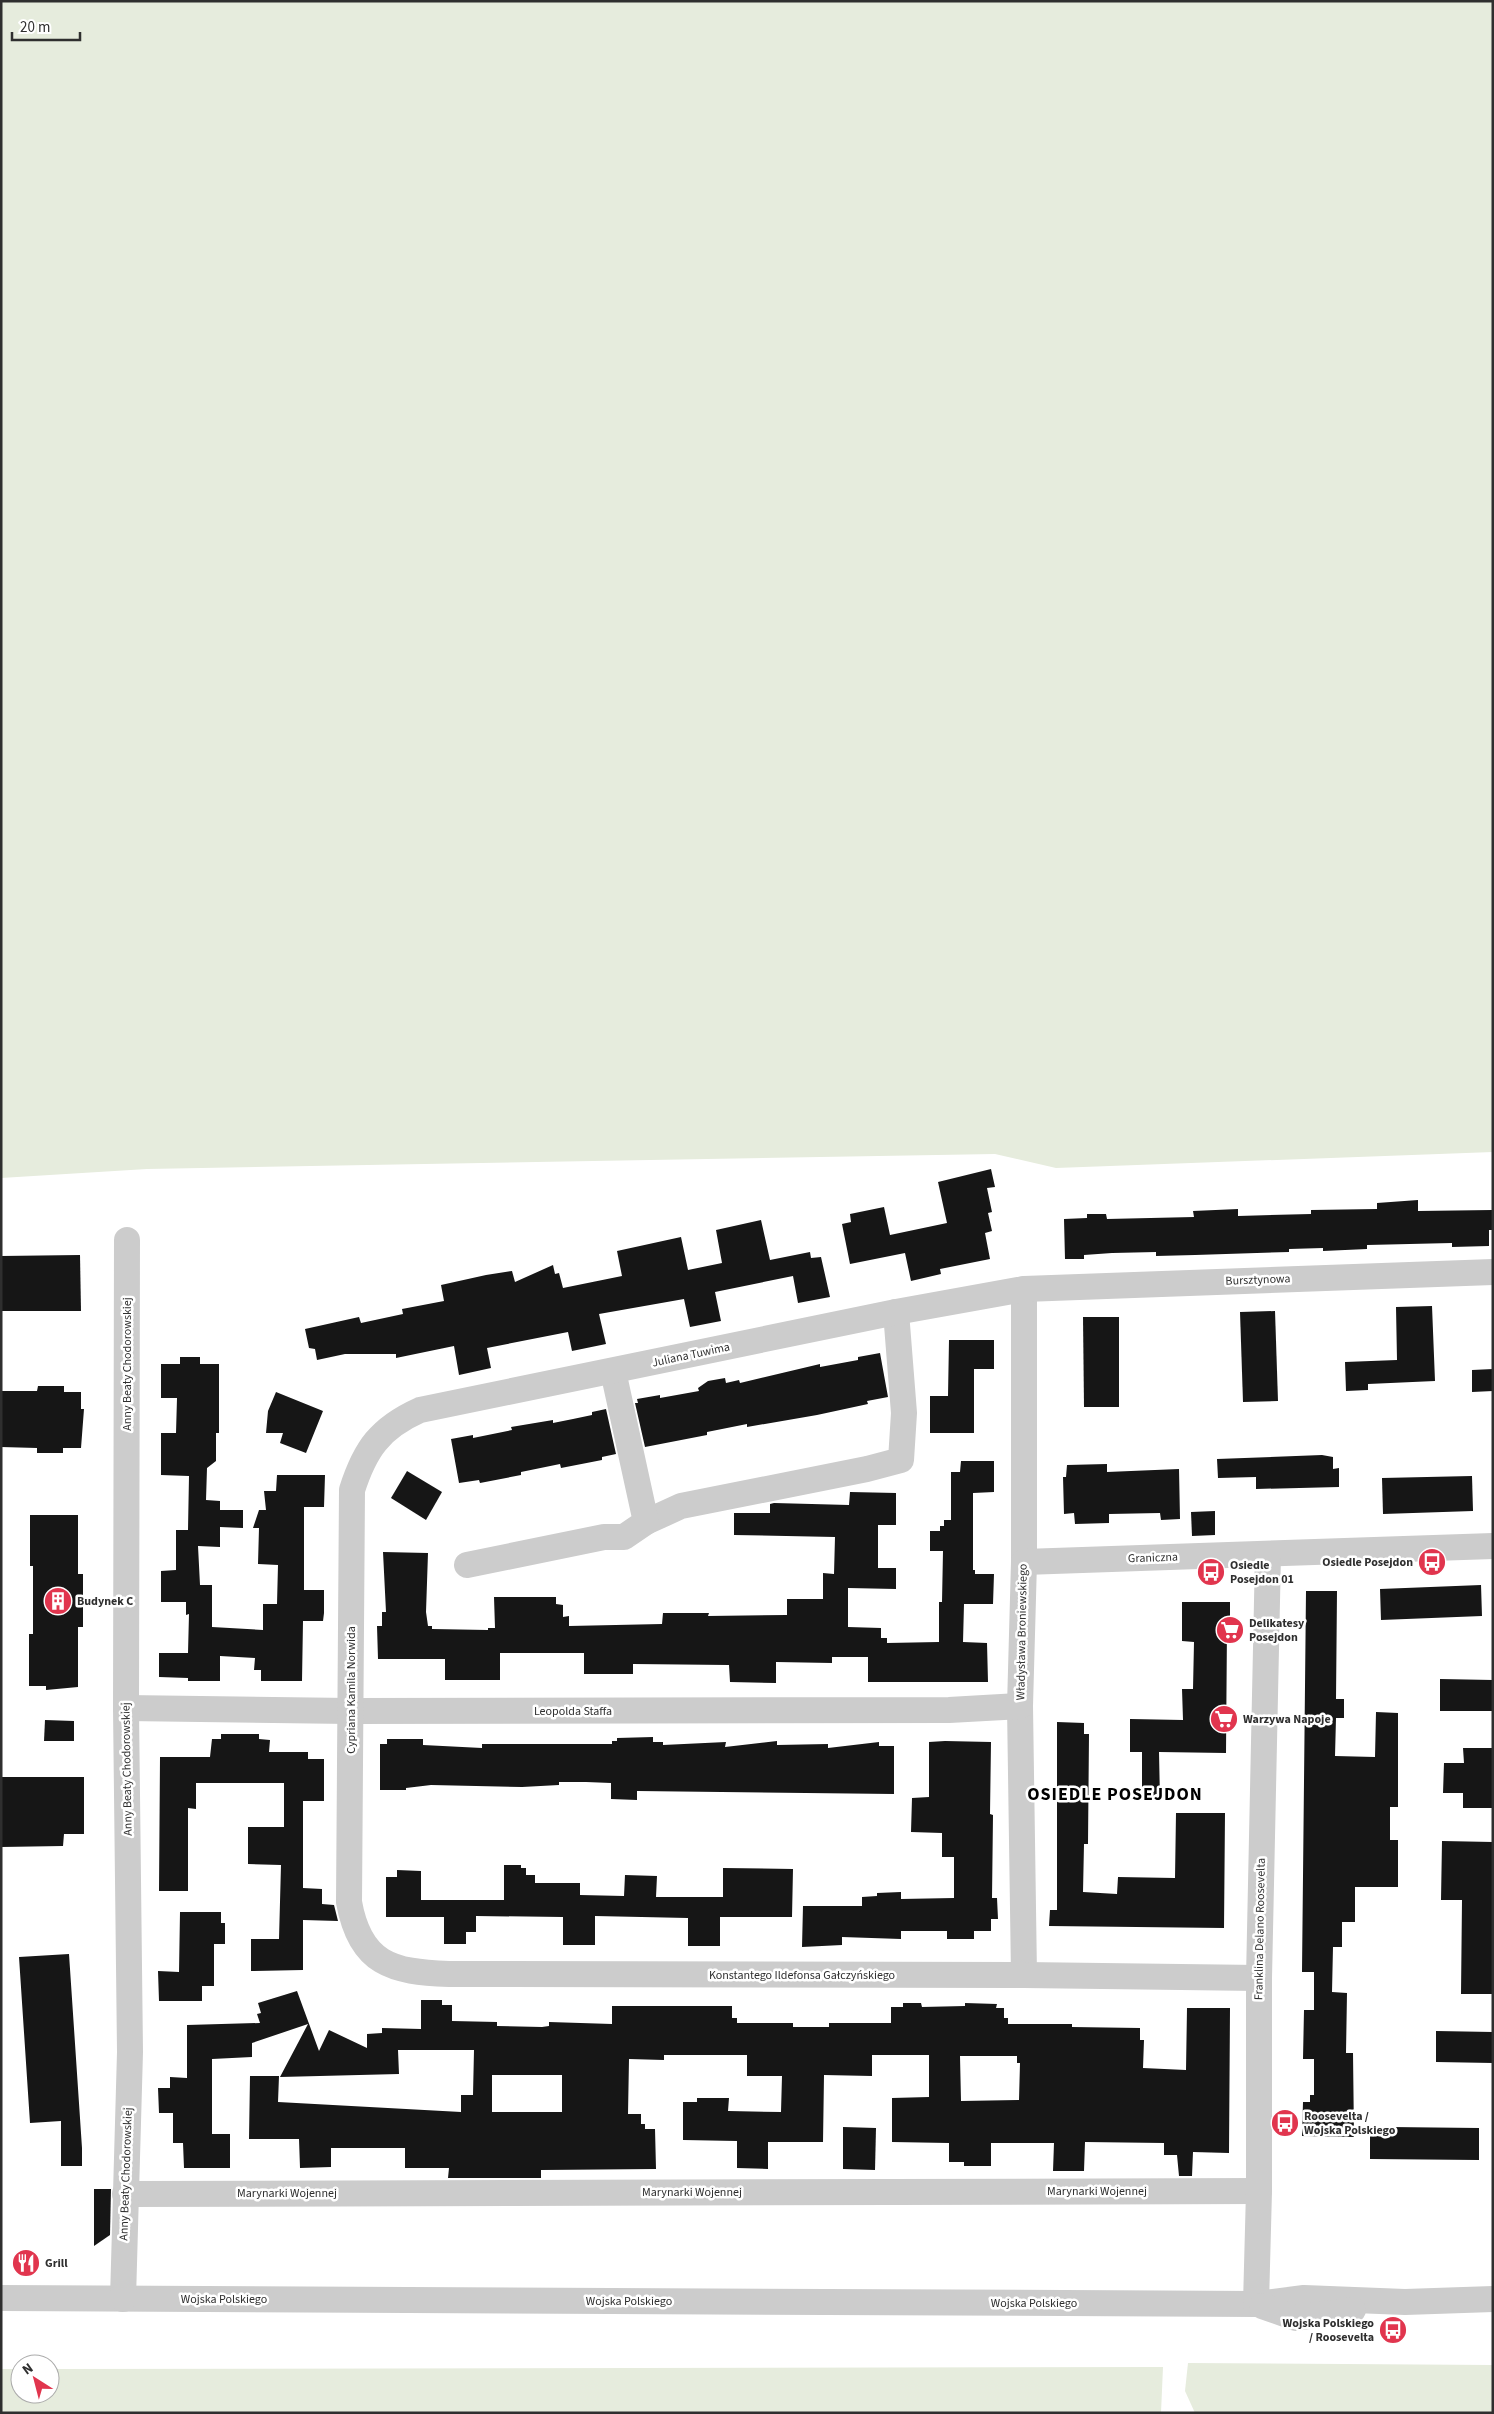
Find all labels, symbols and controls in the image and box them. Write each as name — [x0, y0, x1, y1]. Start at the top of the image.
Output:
scale bar — [12, 10, 80, 42]
text: 20 m — [20, 17, 50, 38]
street label: Bursztynowa — [1225, 1270, 1291, 1290]
street label: Anny Beaty Chodorowskiej — [119, 1297, 136, 1431]
street label: Juliana Tuwima — [650, 1338, 732, 1372]
bus stop icon: Osiedle Posejdon — [1417, 1547, 1447, 1577]
street label: Graniczna — [1128, 1549, 1178, 1567]
place label: Osiedle Posejdon — [1322, 1554, 1413, 1571]
bus stop icon: Osiedle Posejdon 01 — [1196, 1557, 1226, 1587]
place label: Osiedle Posejdon 01 — [1230, 1557, 1294, 1588]
street label: Władysława Broniewskiego — [1012, 1563, 1032, 1701]
building icon: Budynek C — [43, 1586, 73, 1616]
place label: Budynek C — [77, 1593, 133, 1610]
supermarket icon: Delikatesy Posejdon — [1215, 1615, 1245, 1645]
place label: Delikatesy Posejdon — [1249, 1615, 1305, 1646]
street label: Cypriana Kamila Norwida — [343, 1626, 360, 1754]
street label: Anny Beaty Chodorowskiej — [117, 1702, 137, 1836]
street label: Leopolda Staffa — [534, 1703, 612, 1720]
supermarket icon: Warzywa Napoje — [1209, 1704, 1239, 1734]
place label: Warzywa Napoje — [1243, 1711, 1331, 1728]
district label: OSIEDLE POSEJDON — [1027, 1782, 1203, 1807]
street label: Franklina Delano Roosevelta — [1250, 1858, 1270, 2000]
street label: Konstantego Ildefonsa Gałczyńskiego — [709, 1967, 895, 1984]
street label: Anny Beaty Chodorowskiej — [115, 2107, 137, 2241]
bus stop icon: Roosevelta / Wojska Polskiego — [1270, 2108, 1300, 2138]
place label: Roosevelta / Wojska Polskiego — [1304, 2108, 1396, 2139]
street label: Marynarki Wojennej — [1047, 2183, 1147, 2200]
street label: Marynarki Wojennej — [642, 2184, 742, 2201]
street label: Marynarki Wojennej — [237, 2185, 337, 2202]
restaurant icon: Grill — [11, 2248, 41, 2278]
place label: Grill — [45, 2255, 68, 2272]
street label: Wojska Polskiego — [181, 2291, 267, 2308]
street label: Wojska Polskiego — [586, 2293, 672, 2310]
street label: Wojska Polskiego — [991, 2295, 1077, 2312]
place label: Wojska Polskiego / Roosevelta — [1283, 2315, 1374, 2346]
bus stop icon: Wojska Polskiego / Roosevelta — [1378, 2315, 1408, 2345]
north arrow — [10, 2354, 60, 2404]
text: N — [18, 2358, 38, 2380]

